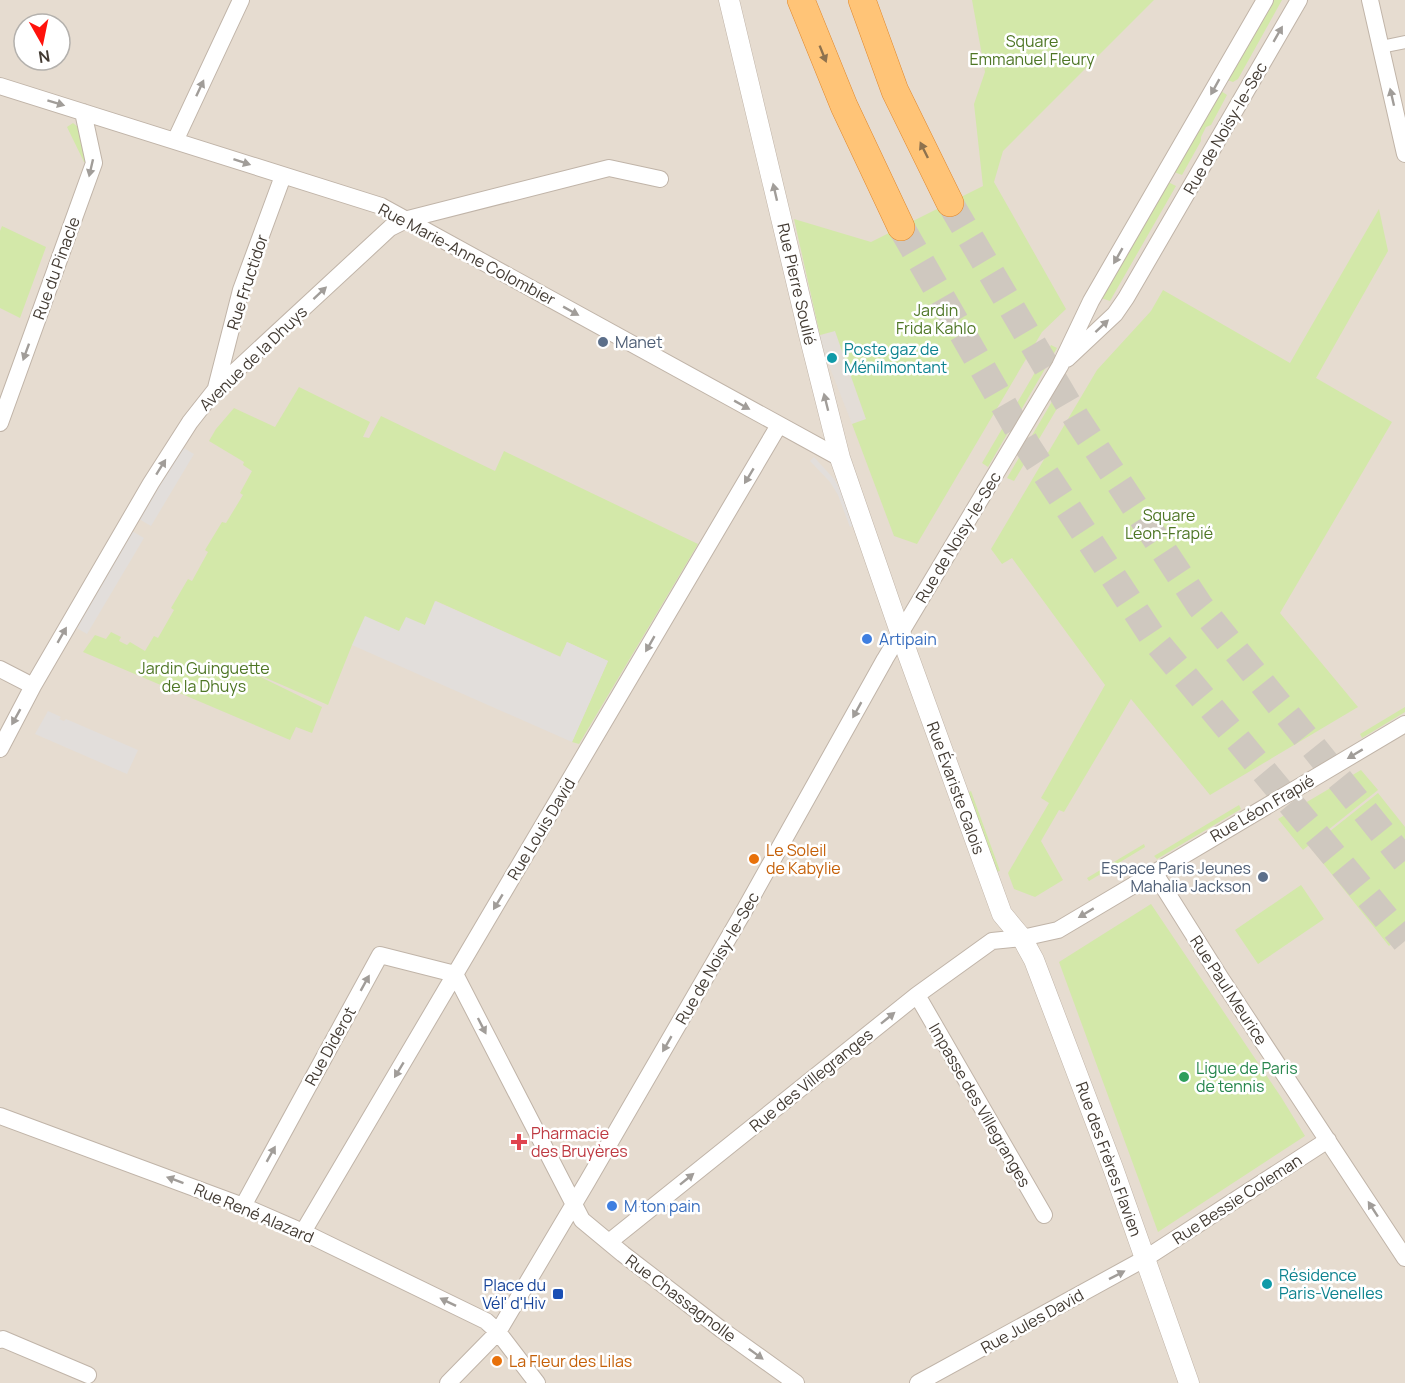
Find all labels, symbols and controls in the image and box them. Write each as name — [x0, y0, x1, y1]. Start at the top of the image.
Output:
north arrow — [12, 12, 72, 72]
one-way arrow — [1273, 25, 1283, 42]
park label: Square Emmanuel Fleury — [969, 30, 1095, 70]
text: N — [37, 45, 52, 69]
one-way arrow — [818, 46, 828, 64]
street label: Rue de Noisy-le-Sec — [1178, 58, 1272, 198]
one-way arrow — [195, 79, 204, 96]
one-way arrow — [1210, 79, 1220, 96]
one-way arrow — [1387, 87, 1396, 106]
one-way arrow — [47, 99, 65, 108]
one-way arrow — [919, 142, 929, 159]
one-way arrow — [233, 158, 251, 167]
one-way arrow — [86, 159, 95, 178]
one-way arrow — [769, 183, 779, 201]
street label: Rue Marie-Anne Colombier — [375, 198, 560, 310]
street label: Rue du Pinacle — [27, 214, 85, 322]
street label: Rue Pierre Soulié — [772, 221, 822, 347]
street label: Rue Fructidor — [221, 231, 273, 333]
one-way arrow — [1113, 248, 1123, 265]
one-way arrow — [312, 286, 327, 300]
park label: Jardin Frida Kahlo — [896, 299, 976, 339]
street label: Avenue de la Dhuys — [194, 301, 312, 415]
one-way arrow — [563, 305, 579, 316]
one-way arrow — [1095, 319, 1110, 333]
place label: Manet — [615, 331, 663, 353]
marker: Manet — [596, 335, 610, 349]
place label: Poste gaz de Ménilmontant — [844, 338, 947, 378]
one-way arrow — [20, 343, 30, 361]
marker: Poste gaz de Ménilmontant — [825, 351, 839, 365]
one-way arrow — [820, 393, 830, 411]
one-way arrow — [734, 400, 751, 410]
one-way arrow — [155, 459, 166, 475]
street label: Rue de Noisy-le-Sec — [910, 467, 1006, 607]
one-way arrow — [744, 468, 755, 484]
park label: Square Léon-Frapié — [1125, 504, 1213, 544]
one-way arrow — [57, 627, 67, 644]
place label: Artipain — [879, 628, 937, 650]
marker: Artipain — [860, 632, 874, 646]
one-way arrow — [645, 636, 656, 652]
park label: Jardin Guinguette de la Dhuys — [138, 657, 270, 697]
one-way arrow — [852, 701, 862, 718]
one-way arrow — [11, 709, 21, 726]
street label: Rue Évariste Galois — [922, 719, 990, 857]
one-way arrow — [1346, 749, 1363, 759]
street label: Rue Léon Frapié — [1206, 769, 1318, 847]
street label: Rue Louis David — [502, 774, 580, 884]
place label: Le Soleil de Kabylie — [766, 839, 841, 879]
marker: Le Soleil de Kabylie — [747, 852, 761, 866]
place label: Espace Paris Jeunes Mahalia Jackson — [1101, 857, 1251, 897]
marker: Espace Paris Jeunes Mahalia Jackson — [1256, 870, 1270, 884]
street label: Rue de Noisy-le-Sec — [670, 888, 764, 1028]
one-way arrow — [493, 894, 503, 911]
one-way arrow — [1078, 908, 1094, 919]
street label: Rue Paul Meurice — [1185, 931, 1273, 1049]
one-way arrow — [360, 975, 370, 992]
street label: Rue Diderot — [299, 1003, 361, 1089]
one-way arrow — [881, 1012, 896, 1024]
one-way arrow — [477, 1018, 487, 1035]
street label: Impasse des Villegranges — [924, 1019, 1036, 1191]
street label: Rue des Villegranges — [745, 1023, 877, 1137]
one-way arrow — [662, 1036, 673, 1052]
place label: Ligue de Paris de tennis — [1196, 1057, 1298, 1097]
one-way arrow — [393, 1062, 404, 1078]
marker: Ligue de Paris de tennis — [1177, 1070, 1191, 1084]
street label: Rue des Frères Flavien — [1071, 1079, 1147, 1239]
place label: Pharmacie des Bruyères — [531, 1122, 628, 1162]
marker: Pharmacie des Bruyères — [512, 1135, 526, 1149]
one-way arrow — [266, 1146, 276, 1163]
street label: Rue Bessie Coleman — [1168, 1149, 1306, 1249]
one-way arrow — [679, 1173, 695, 1186]
one-way arrow — [165, 1175, 183, 1185]
street label: Rue René Alazard — [191, 1178, 317, 1248]
place label: M ton pain — [624, 1195, 701, 1217]
marker: M ton pain — [605, 1199, 619, 1213]
one-way arrow — [1367, 1202, 1379, 1218]
street label: Rue Chassagnolle — [621, 1249, 741, 1347]
place label: Résidence Paris-Venelles — [1279, 1264, 1383, 1304]
one-way arrow — [1108, 1270, 1125, 1279]
place label: Place du Vél' d'Hiv — [482, 1274, 546, 1314]
marker: Résidence Paris-Venelles — [1260, 1277, 1274, 1291]
street label: Rue Jules David — [977, 1284, 1087, 1358]
marker: Place du Vél' d'Hiv — [551, 1287, 565, 1301]
one-way arrow — [440, 1298, 457, 1307]
one-way arrow — [747, 1348, 763, 1360]
place label: La Fleur des Lilas — [509, 1350, 632, 1372]
marker: La Fleur des Lilas — [490, 1354, 504, 1368]

